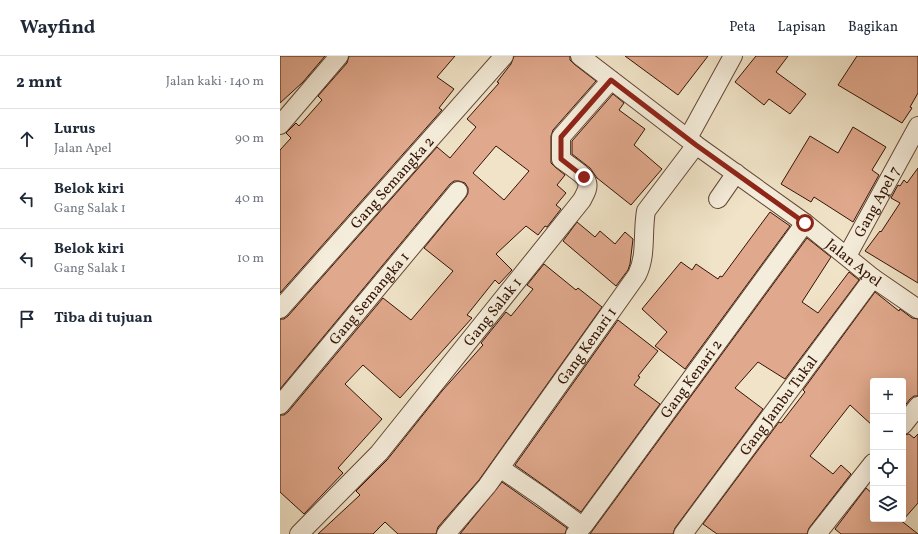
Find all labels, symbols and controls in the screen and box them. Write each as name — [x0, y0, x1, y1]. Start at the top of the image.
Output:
text: Wayfind — [20, 15, 95, 41]
text: Peta — [729, 18, 756, 37]
text: Lapisan — [778, 18, 826, 37]
text: Bagikan — [848, 18, 898, 37]
text: 2 mnt — [16, 71, 62, 94]
text: Jalan kaki · 140 m — [166, 73, 264, 91]
text: Lurus — [54, 119, 95, 140]
icon: ahead — [16, 128, 38, 150]
text: 90 m — [235, 130, 264, 148]
street label: Gang Semangka 2 — [346, 132, 440, 234]
text: Jalan Apel — [54, 140, 112, 158]
street label: Gang Apel 7 — [850, 163, 906, 242]
route end — [575, 168, 593, 186]
text: Belok kiri — [54, 179, 124, 200]
icon: left — [16, 188, 38, 210]
text: 40 m — [235, 190, 264, 208]
text: Gang Salak 1 — [54, 200, 126, 218]
route start — [796, 214, 814, 232]
street label: Jalan Apel — [820, 235, 885, 293]
text: Belok kiri — [54, 239, 124, 260]
icon: left — [16, 248, 38, 270]
street label: Gang Semangka 1 — [325, 248, 415, 350]
text: 10 m — [237, 250, 264, 268]
text: Gang Salak 1 — [54, 260, 126, 278]
street label: Gang Salak 1 — [459, 274, 528, 352]
street label: Gang Kenari 1 — [553, 304, 623, 390]
icon: arrive — [16, 308, 38, 330]
text: Tiba di tujuan — [54, 308, 153, 329]
street label: Gang Kenari 2 — [656, 336, 728, 423]
street label: Gang Jambu Tukal — [735, 352, 824, 461]
map controls — [870, 378, 906, 522]
button: + — [870, 378, 906, 414]
button: − — [870, 414, 906, 450]
button: locate — [870, 450, 906, 486]
button: layers — [870, 486, 906, 522]

